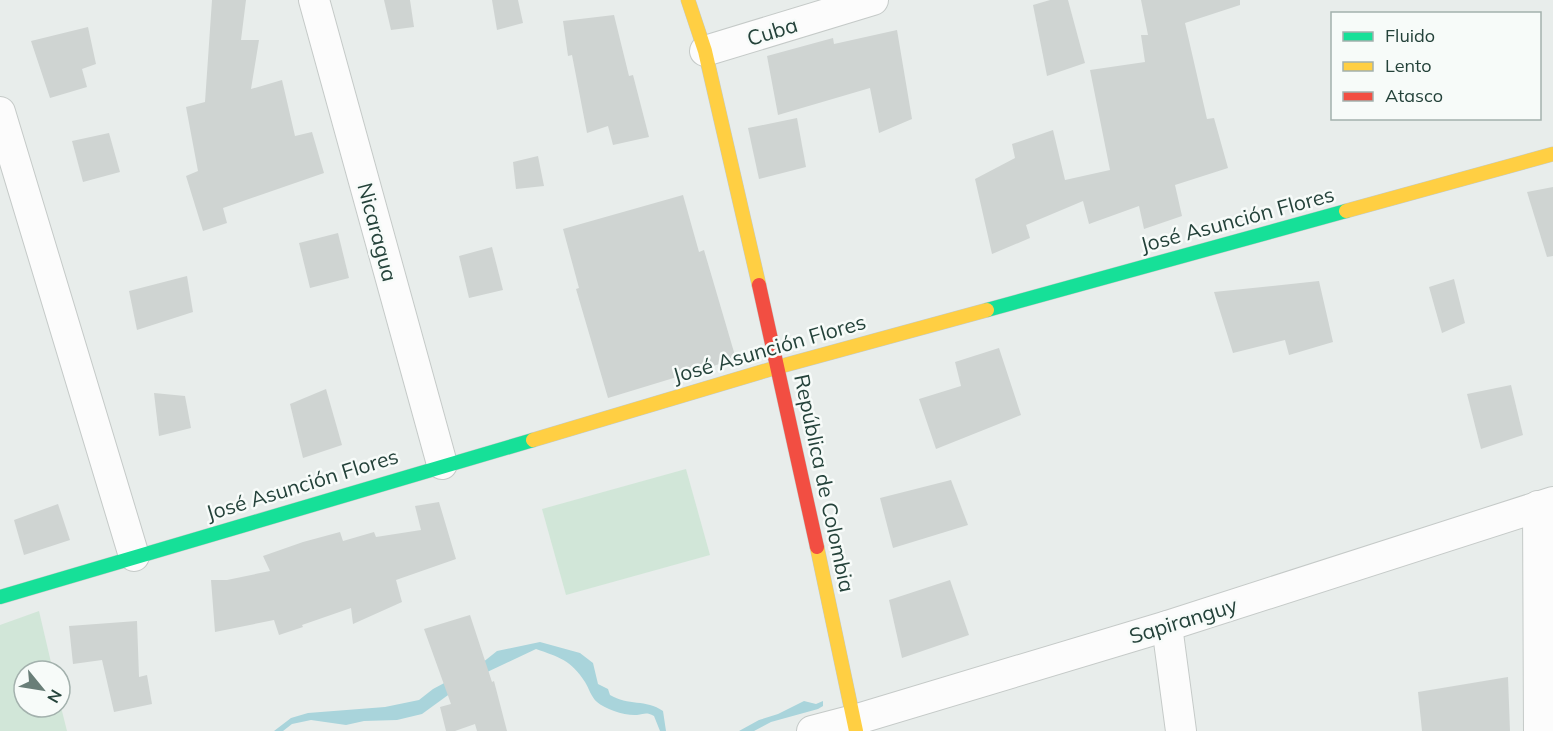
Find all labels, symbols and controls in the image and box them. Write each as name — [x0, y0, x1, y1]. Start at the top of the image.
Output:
street label: Cuba — [744, 11, 800, 51]
legend — [1331, 12, 1541, 120]
text: Fluido — [1385, 24, 1435, 47]
text: Lento — [1385, 54, 1432, 77]
text: Atasco — [1385, 84, 1443, 107]
street label: Nicaragua — [352, 180, 404, 284]
street label: José Asunción Flores — [1137, 181, 1337, 257]
street label: José Asunción Flores — [669, 308, 869, 388]
street label: República de Colombia — [789, 372, 861, 594]
street label: José Asunción Flores — [203, 442, 401, 526]
street label: Sapiranguy — [1126, 591, 1240, 649]
north arrow — [12, 659, 72, 719]
text: N — [43, 686, 67, 707]

